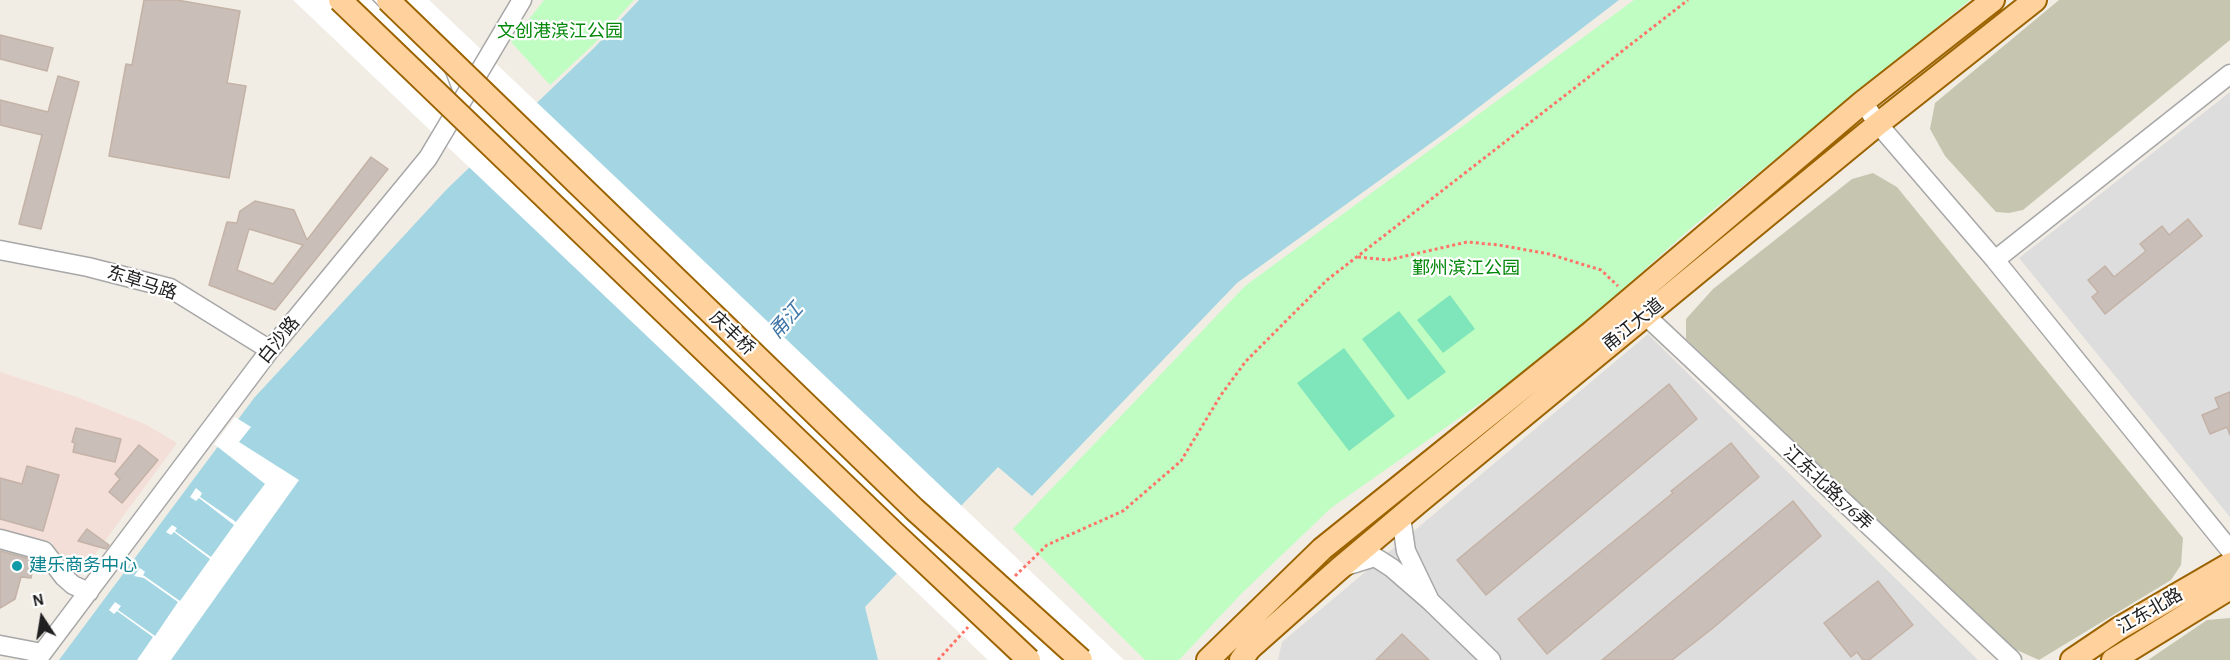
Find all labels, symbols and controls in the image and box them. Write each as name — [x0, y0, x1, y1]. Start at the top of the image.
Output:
park label: 文创港滨江公园 — [497, 21, 623, 43]
park label: 鄞州滨江公园 — [1412, 258, 1520, 280]
street label: 东草马路 — [104, 262, 180, 304]
street label: 甬江大道 — [1598, 294, 1668, 356]
water label: 甬江 — [764, 298, 808, 344]
street label: 庆丰桥 — [705, 306, 759, 360]
street label: 白沙路 — [254, 312, 304, 368]
street label: 江东北路576弄 — [1779, 441, 1877, 535]
place label: 建乐商务中心 — [29, 555, 137, 577]
marker: 建乐商务中心 — [10, 559, 24, 573]
street label: 江东北路 — [2113, 584, 2187, 638]
north arrow — [12, 588, 72, 648]
text: N — [31, 591, 45, 609]

